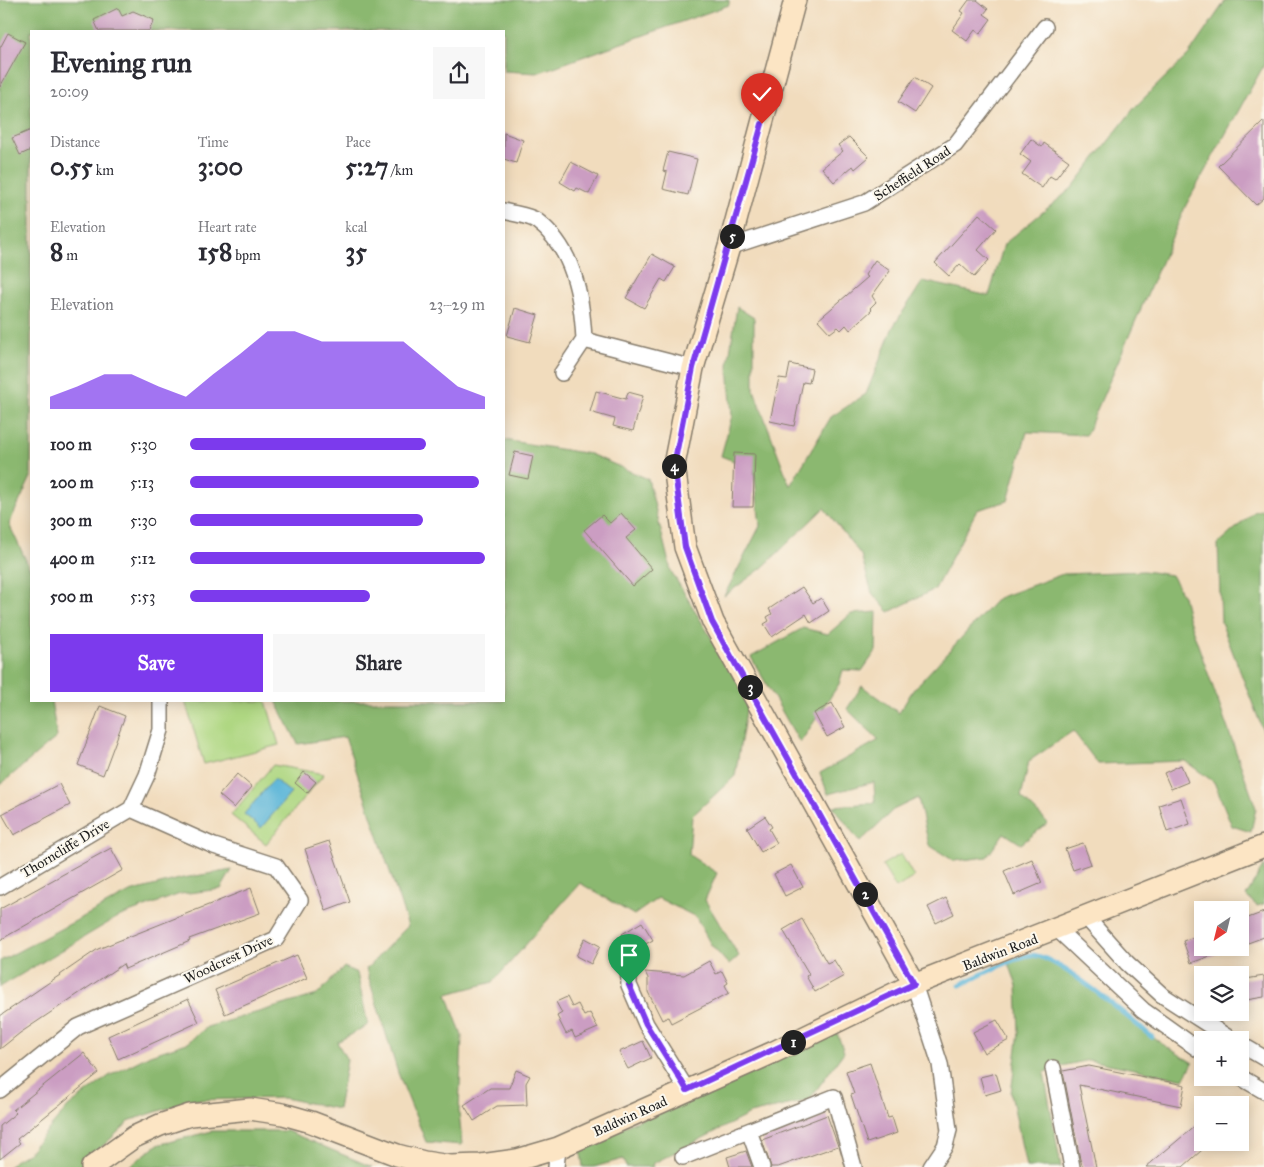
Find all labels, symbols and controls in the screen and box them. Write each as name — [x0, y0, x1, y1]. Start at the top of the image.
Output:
text: Evening run — [50, 45, 192, 80]
button: share — [433, 47, 485, 99]
pin — [741, 73, 783, 124]
icon: check — [748, 80, 776, 108]
text: 20:09 — [50, 82, 89, 101]
text: Distance — [50, 134, 100, 151]
text: Time — [198, 134, 229, 151]
text: Pace — [345, 134, 371, 151]
street label: Scheffield Road — [871, 142, 954, 205]
text: 0.55 — [50, 151, 93, 182]
text: 3:00 — [198, 151, 243, 182]
text: 5:27 — [345, 151, 388, 182]
text: km — [93, 162, 114, 179]
text: /km — [388, 162, 413, 179]
text: Elevation — [50, 219, 106, 236]
text: Heart rate — [198, 219, 257, 236]
text: kcal — [345, 219, 367, 236]
pin: 5 — [720, 224, 744, 248]
text: 5 — [729, 228, 736, 245]
text: 8 — [50, 236, 63, 267]
text: 158 — [198, 236, 232, 267]
text: 35 — [345, 236, 367, 267]
text: m — [63, 247, 78, 264]
text: bpm — [232, 247, 261, 264]
text: Elevation — [50, 295, 114, 314]
text: 23–29 m — [429, 295, 485, 314]
text: 100 m — [50, 435, 92, 454]
text: 5:30 — [130, 435, 157, 454]
pin: 4 — [662, 454, 686, 478]
text: 4 — [671, 458, 678, 475]
text: 200 m — [50, 473, 93, 492]
text: 5:13 — [130, 473, 154, 492]
text: 300 m — [50, 511, 92, 530]
text: 5:30 — [130, 511, 157, 530]
text: 400 m — [50, 549, 94, 568]
text: 5:12 — [130, 549, 156, 568]
text: 500 m — [50, 587, 93, 606]
text: 5:53 — [130, 587, 155, 606]
button: Save — [50, 634, 263, 692]
button: Share — [273, 634, 485, 692]
pin: 3 — [738, 674, 762, 700]
text: 3 — [748, 679, 753, 696]
street label: Thorncliffe Drive — [18, 815, 113, 882]
pin: 2 — [852, 882, 878, 906]
text: 2 — [862, 886, 869, 903]
north arrow — [1194, 901, 1249, 956]
map controls — [1194, 901, 1249, 1151]
street label: Baldwin Road — [960, 930, 1040, 975]
street label: Woodcrest Drive — [181, 931, 276, 988]
pin — [608, 934, 650, 985]
icon: arrive — [615, 941, 643, 969]
button: layers — [1194, 966, 1249, 1021]
pin: 1 — [780, 1030, 806, 1054]
button: + — [1194, 1031, 1249, 1086]
text: 1 — [791, 1034, 796, 1051]
street label: Baldwin Road — [591, 1093, 670, 1140]
button: − — [1194, 1096, 1249, 1151]

